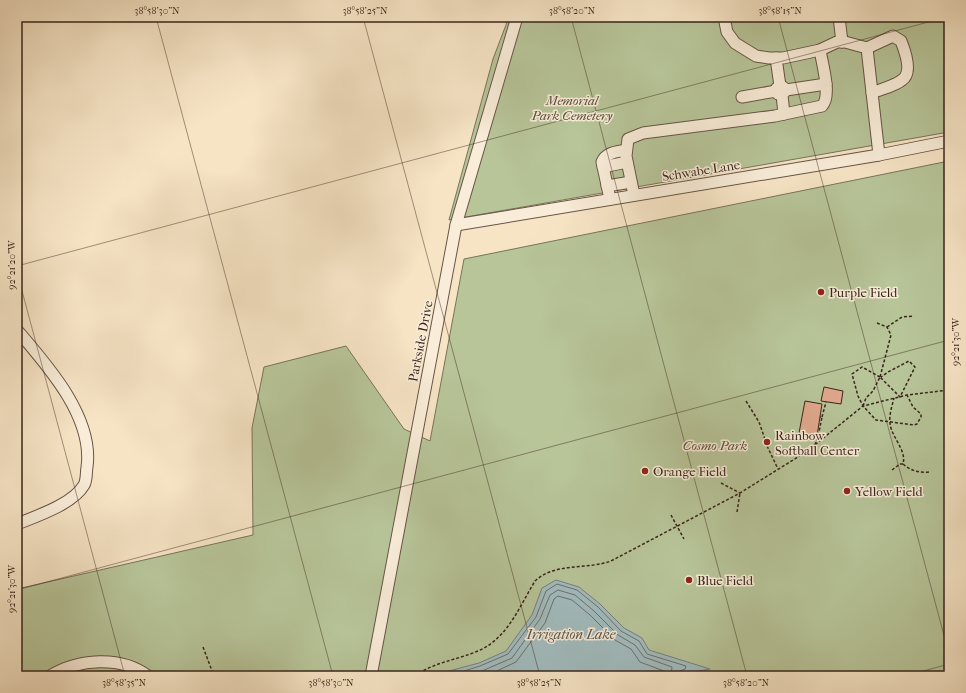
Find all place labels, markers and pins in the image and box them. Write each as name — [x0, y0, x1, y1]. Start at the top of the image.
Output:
place label: Purple Field — [829, 285, 898, 300]
marker: Purple Field — [816, 287, 826, 297]
place label: Rainbow Softball Center — [775, 428, 860, 458]
marker: Rainbow Softball Center — [762, 437, 772, 447]
place label: Orange Field — [653, 464, 727, 479]
marker: Orange Field — [640, 466, 650, 476]
place label: Yellow Field — [854, 484, 924, 499]
marker: Yellow Field — [842, 486, 852, 496]
place label: Blue Field — [697, 573, 754, 588]
marker: Blue Field — [684, 575, 694, 585]

